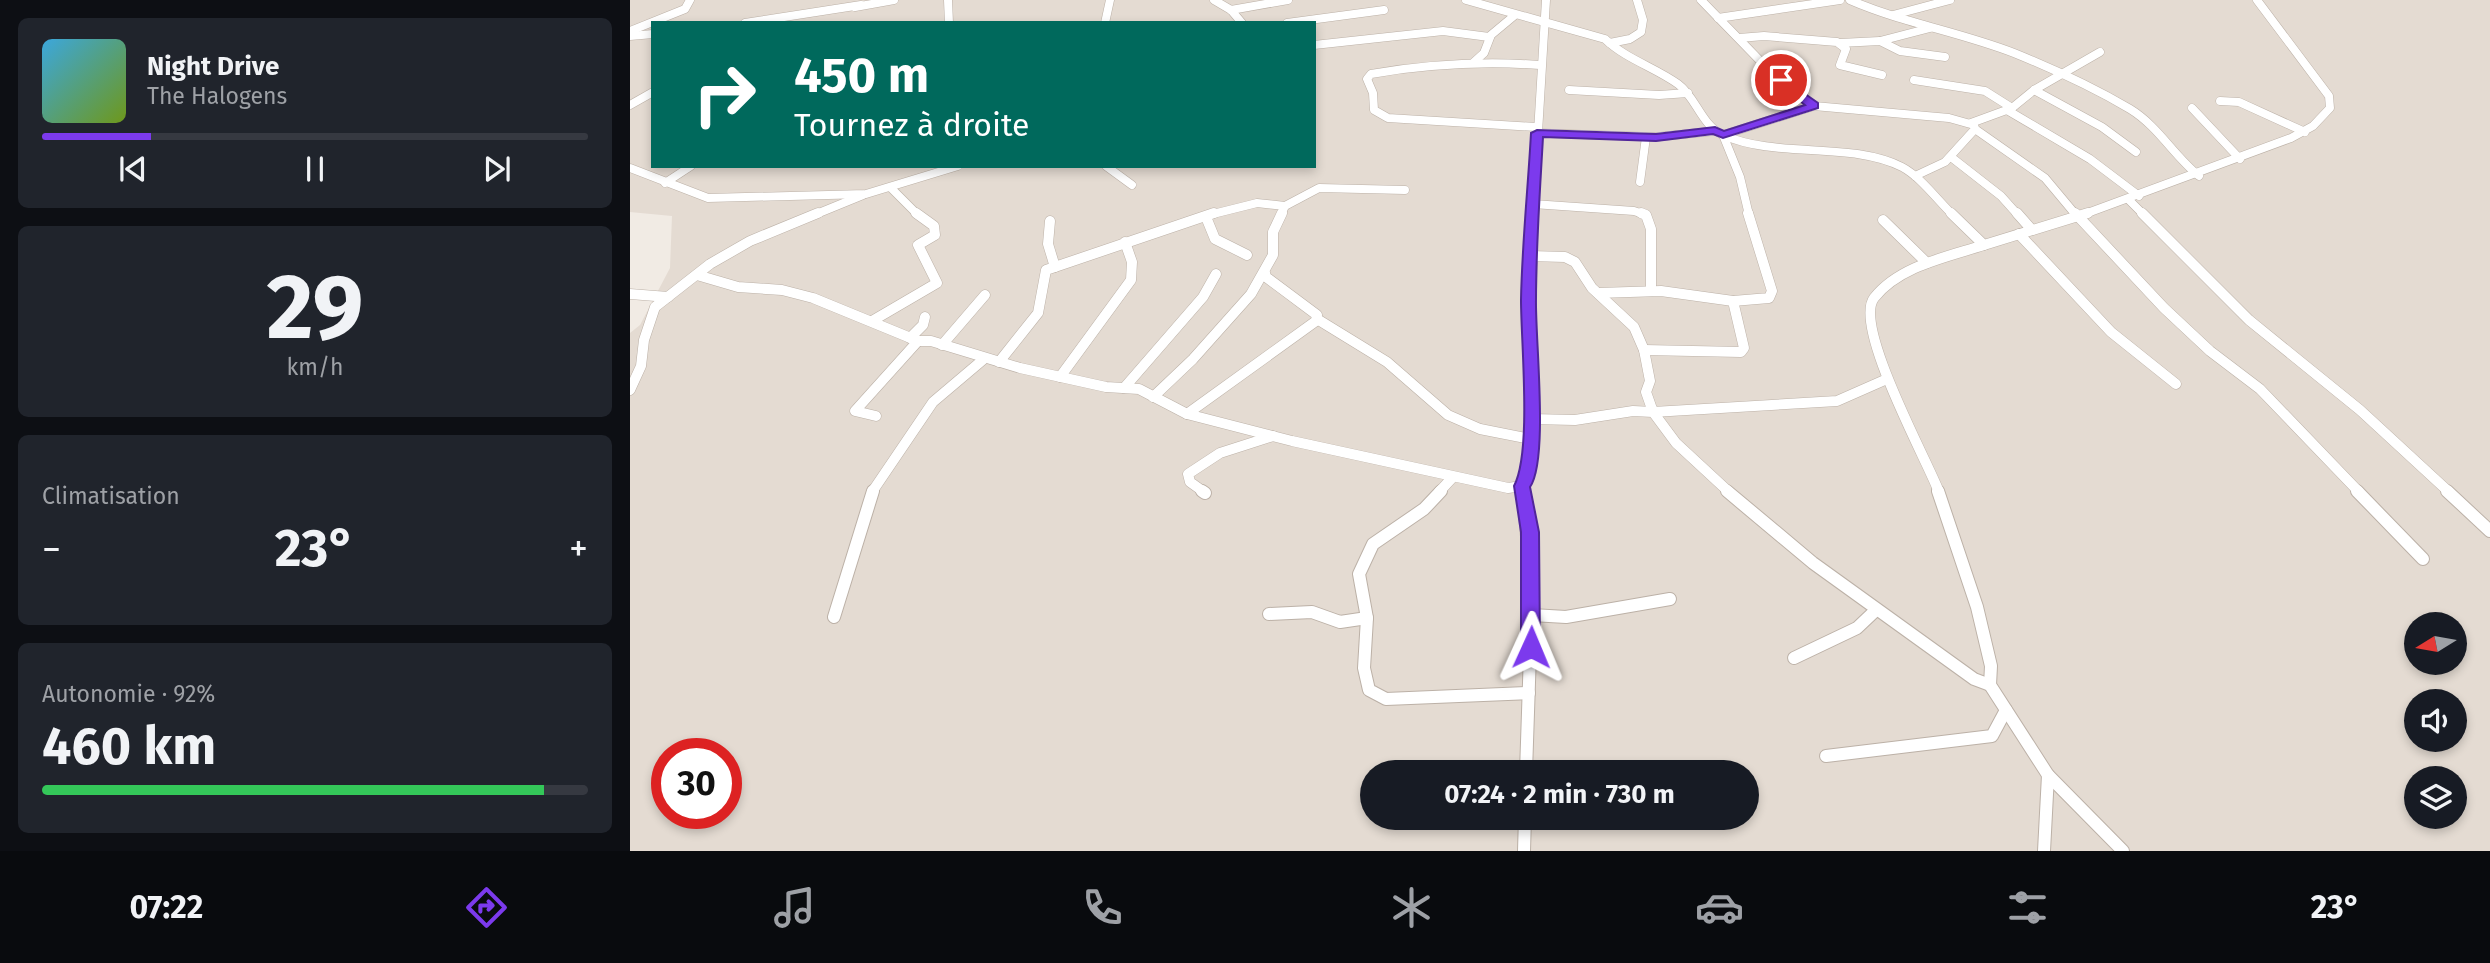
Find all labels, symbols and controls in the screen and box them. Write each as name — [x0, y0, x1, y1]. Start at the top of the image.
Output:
text: 450 m — [794, 46, 929, 105]
icon: right — [679, 49, 770, 140]
pin — [1751, 50, 1811, 110]
text: Night Drive — [147, 51, 279, 82]
icon: arrive — [1762, 61, 1800, 99]
text: The Halogens — [147, 82, 287, 110]
text: Tournez à droite — [794, 106, 1030, 144]
icon: previous — [114, 150, 152, 188]
icon: pause — [296, 150, 334, 188]
icon: next — [478, 150, 516, 188]
text: 29 — [266, 253, 364, 362]
text: km/h — [287, 353, 343, 381]
text: Climatisation — [42, 482, 180, 510]
text: 23° — [275, 517, 355, 580]
text: − — [42, 526, 61, 572]
text: + — [569, 526, 588, 572]
position arrow — [1494, 610, 1568, 684]
north arrow — [2404, 612, 2468, 676]
map controls — [2404, 612, 2467, 829]
text: Autonomie · 92% — [42, 680, 215, 708]
button: sound — [2404, 689, 2467, 752]
text: 460 km — [42, 715, 216, 778]
speed limit sign: 30 — [651, 738, 742, 829]
button: layers — [2404, 766, 2467, 829]
text: 07:24 · 2 min · 730 m — [1444, 779, 1675, 810]
icon: directions — [462, 883, 511, 932]
icon: music — [770, 883, 819, 932]
icon: phone — [1078, 883, 1127, 932]
icon: climate — [1387, 883, 1436, 932]
icon: car — [1695, 883, 1744, 932]
icon: filters — [2003, 883, 2052, 932]
text: 07:22 — [130, 888, 203, 926]
text: 23° — [2311, 888, 2360, 926]

